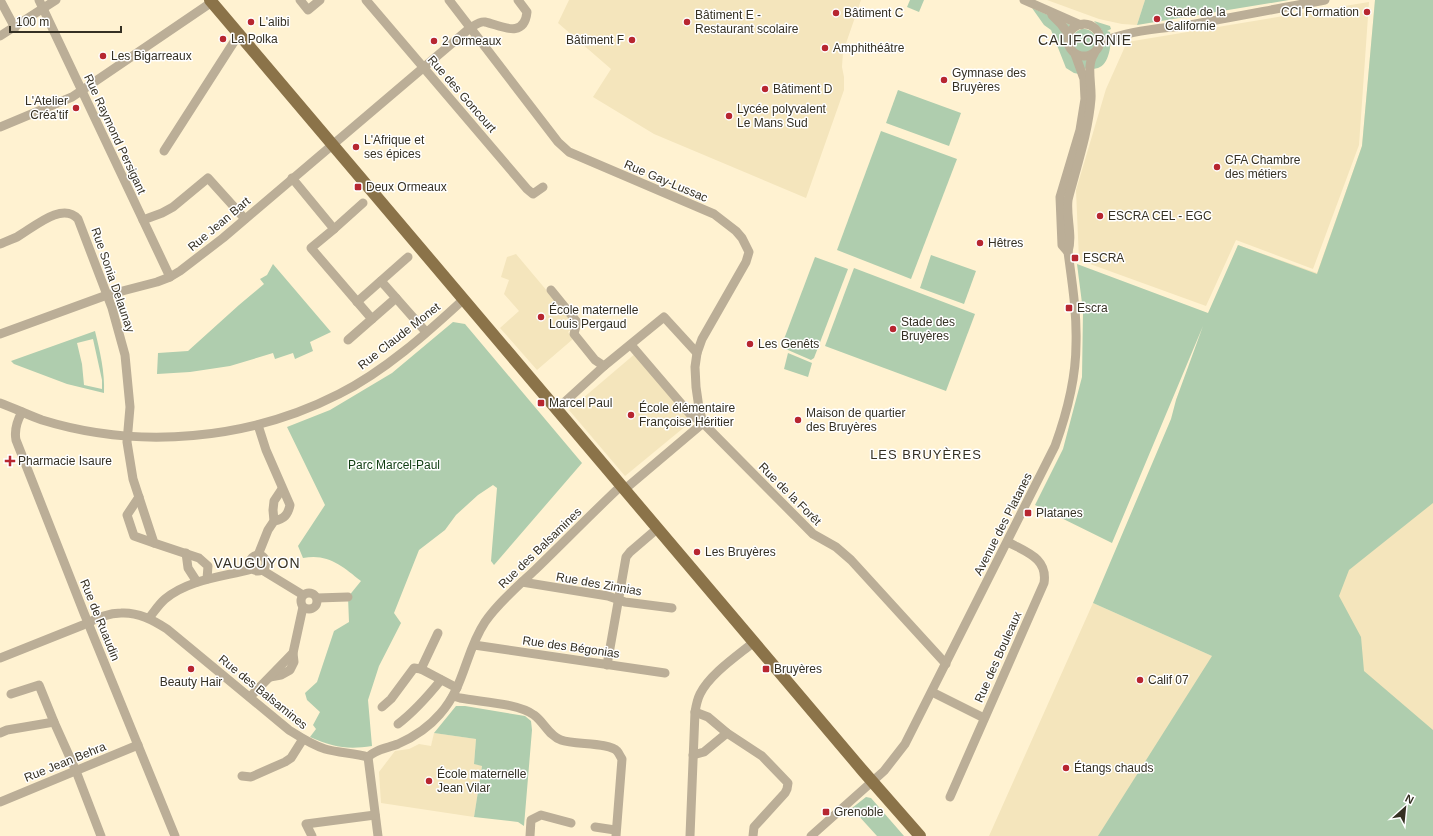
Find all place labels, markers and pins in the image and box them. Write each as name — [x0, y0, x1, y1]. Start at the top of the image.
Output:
place label: Stade de la Californie — [1165, 5, 1226, 33]
place label: CCI Formation — [1281, 5, 1359, 19]
place label: Bâtiment C — [844, 6, 904, 20]
marker: CCI Formation — [1362, 7, 1372, 17]
place label: Bâtiment E - Restaurant scolaire — [695, 8, 799, 36]
marker: Bâtiment C — [831, 8, 841, 18]
marker: Stade de la Californie — [1152, 14, 1162, 24]
place label: L'alibi — [259, 15, 289, 29]
marker: L'alibi — [246, 17, 256, 27]
marker: Bâtiment E - Restaurant scolaire — [682, 17, 692, 27]
place label: La Polka — [231, 32, 278, 46]
place label: Bâtiment F — [566, 33, 624, 47]
marker: La Polka — [218, 34, 228, 44]
place label: 2 Ormeaux — [442, 34, 501, 48]
marker: Bâtiment F — [627, 35, 637, 45]
marker: 2 Ormeaux — [429, 36, 439, 46]
place label: Amphithéâtre — [833, 41, 905, 55]
marker: Amphithéâtre — [820, 43, 830, 53]
place label: Les Bigarreaux — [111, 49, 192, 63]
marker: Les Bigarreaux — [98, 51, 108, 61]
place label: Gymnase des Bruyères — [952, 66, 1026, 94]
marker: Gymnase des Bruyères — [939, 75, 949, 85]
place label: Bâtiment D — [773, 82, 833, 96]
marker: Bâtiment D — [760, 84, 770, 94]
place label: L'Atelier Créa'tif — [25, 94, 69, 122]
place label: Lycée polyvalent Le Mans Sud — [737, 102, 827, 130]
marker: L'Atelier Créa'tif — [71, 103, 81, 113]
marker: Lycée polyvalent Le Mans Sud — [724, 111, 734, 121]
place label: L'Afrique et ses épices — [364, 133, 425, 161]
marker: L'Afrique et ses épices — [351, 142, 361, 152]
place label: CFA Chambre des métiers — [1225, 153, 1301, 181]
marker: CFA Chambre des métiers — [1212, 162, 1222, 172]
place label: Deux Ormeaux — [366, 180, 447, 194]
marker: Deux Ormeaux — [353, 182, 363, 192]
place label: ESCRA CEL - EGC — [1108, 209, 1212, 223]
marker: ESCRA CEL - EGC — [1095, 211, 1105, 221]
place label: Hêtres — [988, 236, 1023, 250]
marker: Hêtres — [975, 238, 985, 248]
place label: ESCRA — [1083, 251, 1124, 265]
marker: ESCRA — [1070, 253, 1080, 263]
place label: Escra — [1077, 301, 1108, 315]
place label: École maternelle Louis Pergaud — [549, 302, 639, 331]
marker: Escra — [1064, 303, 1074, 313]
marker: École maternelle Louis Pergaud — [536, 312, 546, 322]
place label: Stade des Bruyères — [901, 315, 955, 343]
marker: Stade des Bruyères — [888, 324, 898, 334]
place label: Les Genêts — [758, 337, 819, 351]
marker: Les Genêts — [745, 339, 755, 349]
place label: Marcel Paul — [549, 396, 612, 410]
marker: Marcel Paul — [536, 398, 546, 408]
place label: École élémentaire Françoise Héritier — [639, 400, 735, 429]
place label: Maison de quartier des Bruyères — [806, 406, 905, 434]
marker: École élémentaire Françoise Héritier — [626, 410, 636, 420]
marker: Maison de quartier des Bruyères — [793, 415, 803, 425]
place label: Pharmacie Isaure — [18, 454, 112, 468]
marker: Pharmacie Isaure — [5, 456, 15, 466]
place label: Platanes — [1036, 506, 1083, 520]
marker: Platanes — [1023, 508, 1033, 518]
place label: Les Bruyères — [705, 545, 776, 559]
marker: Les Bruyères — [692, 547, 702, 557]
place label: Bruyères — [774, 662, 822, 676]
marker: Beauty Hair — [186, 664, 196, 674]
marker: Bruyères — [761, 664, 771, 674]
place label: Calif 07 — [1148, 673, 1189, 687]
place label: Beauty Hair — [160, 675, 222, 689]
marker: Calif 07 — [1135, 675, 1145, 685]
place label: Étangs chauds — [1074, 760, 1153, 775]
marker: Étangs chauds — [1061, 763, 1071, 773]
place label: École maternelle Jean Vilar — [437, 766, 527, 795]
marker: École maternelle Jean Vilar — [424, 776, 434, 786]
place label: Grenoble — [834, 805, 884, 819]
marker: Grenoble — [821, 807, 831, 817]

